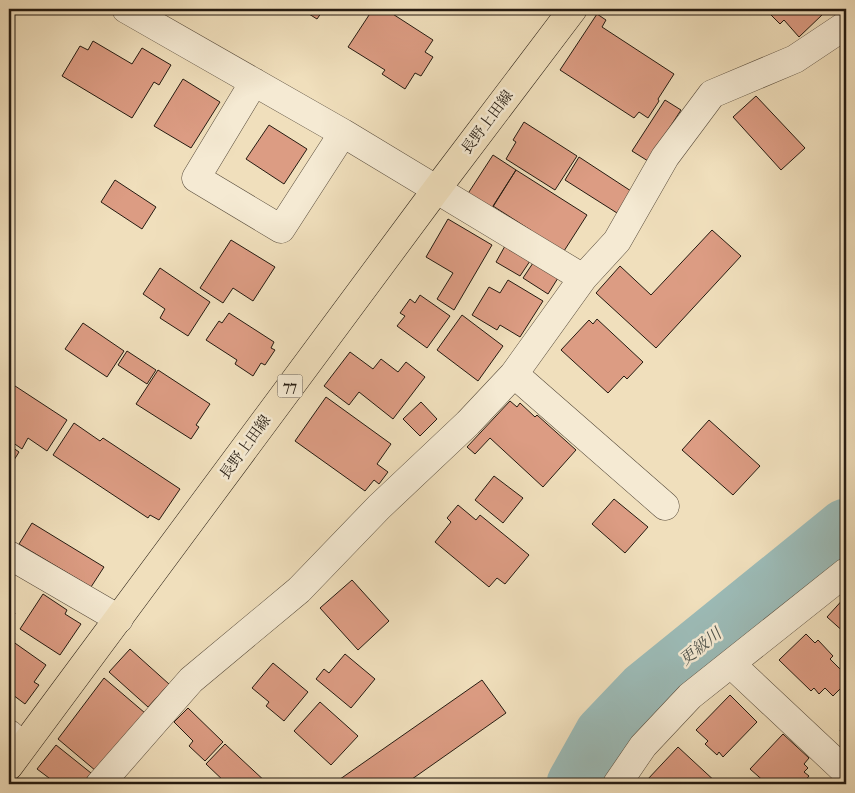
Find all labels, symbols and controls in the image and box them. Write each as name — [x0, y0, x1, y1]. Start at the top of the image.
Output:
street label: 長野上田線 — [457, 87, 517, 157]
road number: 77 — [278, 374, 302, 398]
street label: 長野上田線 — [216, 411, 274, 483]
water label: 更級川 — [676, 623, 726, 669]

